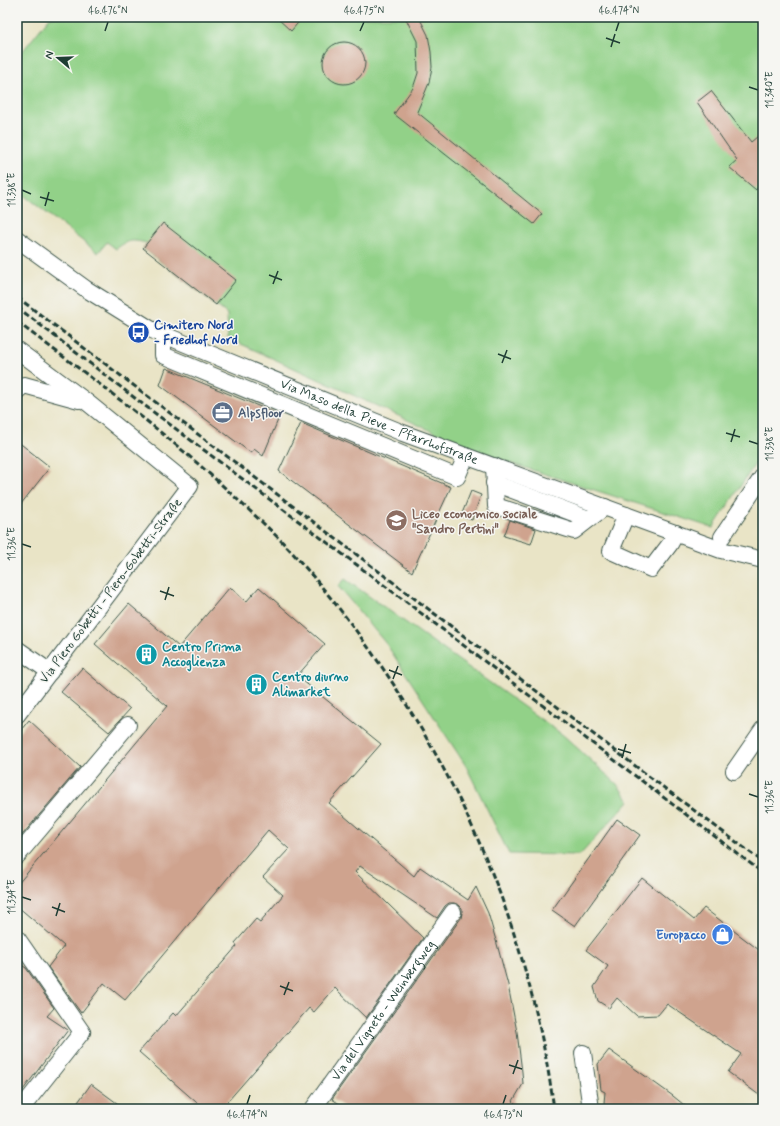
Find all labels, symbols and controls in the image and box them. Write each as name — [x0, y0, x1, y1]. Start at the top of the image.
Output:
text: 46.476°N — [88, 4, 128, 18]
text: 46.475°N — [344, 4, 384, 18]
text: 46.474°N — [599, 4, 640, 18]
north arrow — [38, 38, 78, 78]
text: N — [42, 49, 57, 61]
text: 11.340°E — [763, 71, 777, 108]
text: 11.338°E — [5, 173, 19, 207]
place label: Cimitero Nord - Friedhof Nord — [154, 317, 238, 349]
bus stop icon: Cimitero Nord - Friedhof Nord — [126, 319, 152, 345]
street label: Via Maso della Pieve - Pfarrhofstraße — [278, 375, 481, 468]
office icon: Alpsfloor — [209, 400, 235, 426]
place label: Alpsfloor — [238, 405, 285, 422]
text: 11.338°E — [763, 427, 777, 461]
street label: Via Piero Gobetti - Piero-Gobetti-Straße — [36, 495, 186, 687]
place label: Liceo economico sociale "Sandro Pertini" — [412, 506, 537, 538]
school or university icon: Liceo economico sociale "Sandro Pertini" — [384, 508, 410, 534]
text: 11.336°E — [5, 527, 19, 561]
place label: Centro Prima Accoglienza — [162, 639, 241, 672]
building icon: Centro Prima Accoglienza — [134, 641, 160, 667]
place label: Centro diurno Alimarket — [272, 669, 349, 701]
building icon: Centro diurno Alimarket — [243, 671, 269, 697]
text: 11.336°E — [763, 780, 777, 814]
text: 11.334°E — [5, 879, 19, 914]
shop icon: Europacco — [709, 922, 735, 948]
place label: Europacco — [656, 927, 706, 944]
street label: Via del Vigneto - Weinbergweg — [327, 937, 439, 1084]
text: 46.474°N — [227, 1108, 268, 1122]
text: 46.473°N — [484, 1108, 523, 1122]

